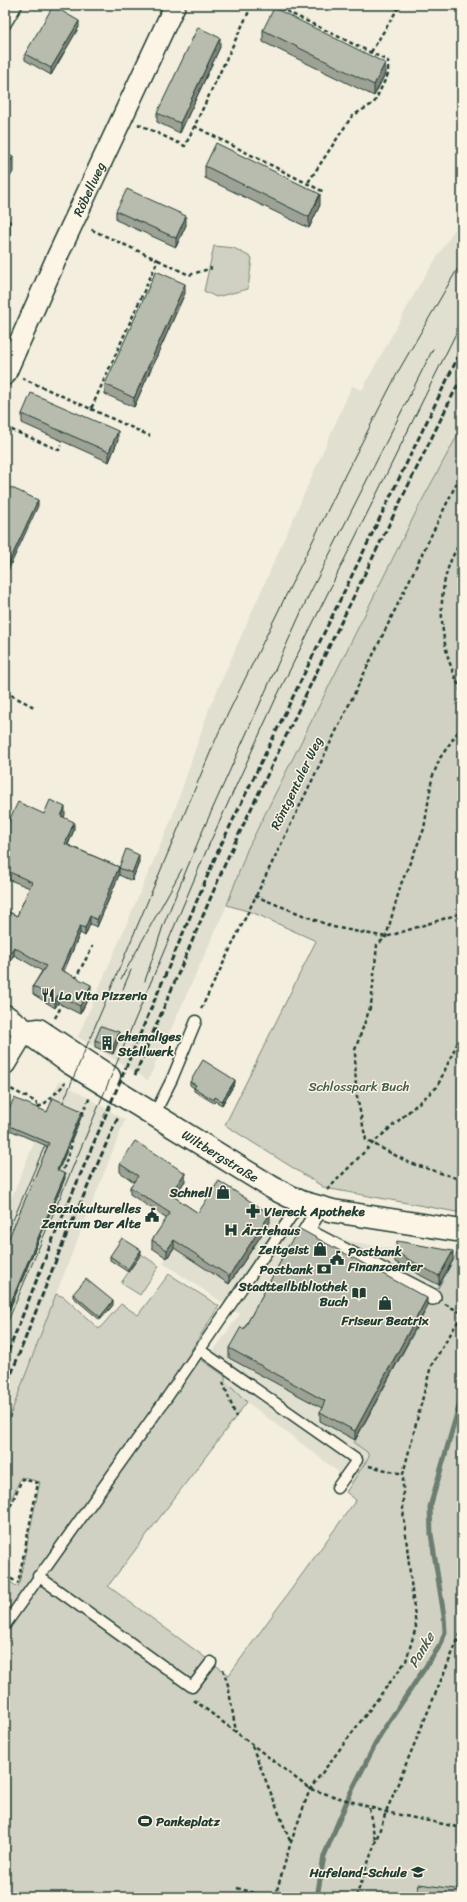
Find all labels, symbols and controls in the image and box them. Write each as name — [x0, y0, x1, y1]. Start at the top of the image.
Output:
street label: Röbellweg — [67, 158, 112, 220]
street label: Röntgentaler Weg — [264, 732, 329, 834]
place label: La Vita Pizzeria — [59, 984, 148, 1007]
restaurant icon: La Vita Pizzeria — [40, 987, 56, 1003]
place label: ehemaliges Stellwerk — [117, 1025, 182, 1063]
building icon: ehemaliges Stellwerk — [99, 1035, 115, 1051]
park label: Schlosspark Buch — [308, 1075, 410, 1098]
street label: Wiltbergstraße — [177, 1123, 264, 1189]
place label: Schnell — [168, 1181, 213, 1204]
shop icon: Schnell — [215, 1184, 231, 1200]
place label: Soziokulturelles Zentrum Der Alte — [41, 1197, 142, 1235]
place label: Viereck Apotheke — [264, 1200, 365, 1223]
pharmacy icon: Viereck Apotheke — [245, 1203, 261, 1219]
public building icon: Soziokulturelles Zentrum Der Alte — [144, 1207, 160, 1223]
place label: Ärztehaus — [241, 1219, 301, 1242]
hospital icon: Ärztehaus — [223, 1222, 239, 1238]
place label: Zeitgeist — [258, 1238, 309, 1261]
place label: Postbank Finanzcenter — [347, 1240, 424, 1278]
shop icon: Zeitgeist — [312, 1241, 328, 1257]
public building icon: Postbank Finanzcenter — [329, 1250, 345, 1266]
place label: Postbank — [259, 1258, 314, 1281]
bank icon: Postbank — [316, 1261, 332, 1277]
place label: Stadtteilbibliothek Buch — [238, 1275, 348, 1313]
library icon: Stadtteilbibliothek Buch — [351, 1285, 367, 1301]
shop icon: Friseur Beatrix — [377, 1295, 393, 1311]
place label: Friseur Beatrix — [341, 1309, 429, 1332]
water label: Panke — [401, 1626, 443, 1673]
place label: Pankeplatz — [156, 1810, 221, 1833]
sports icon: Pankeplatz — [137, 1813, 153, 1829]
place label: Hufeland-Schule — [308, 1861, 407, 1884]
school or university icon: Hufeland-Schule — [410, 1864, 426, 1880]

